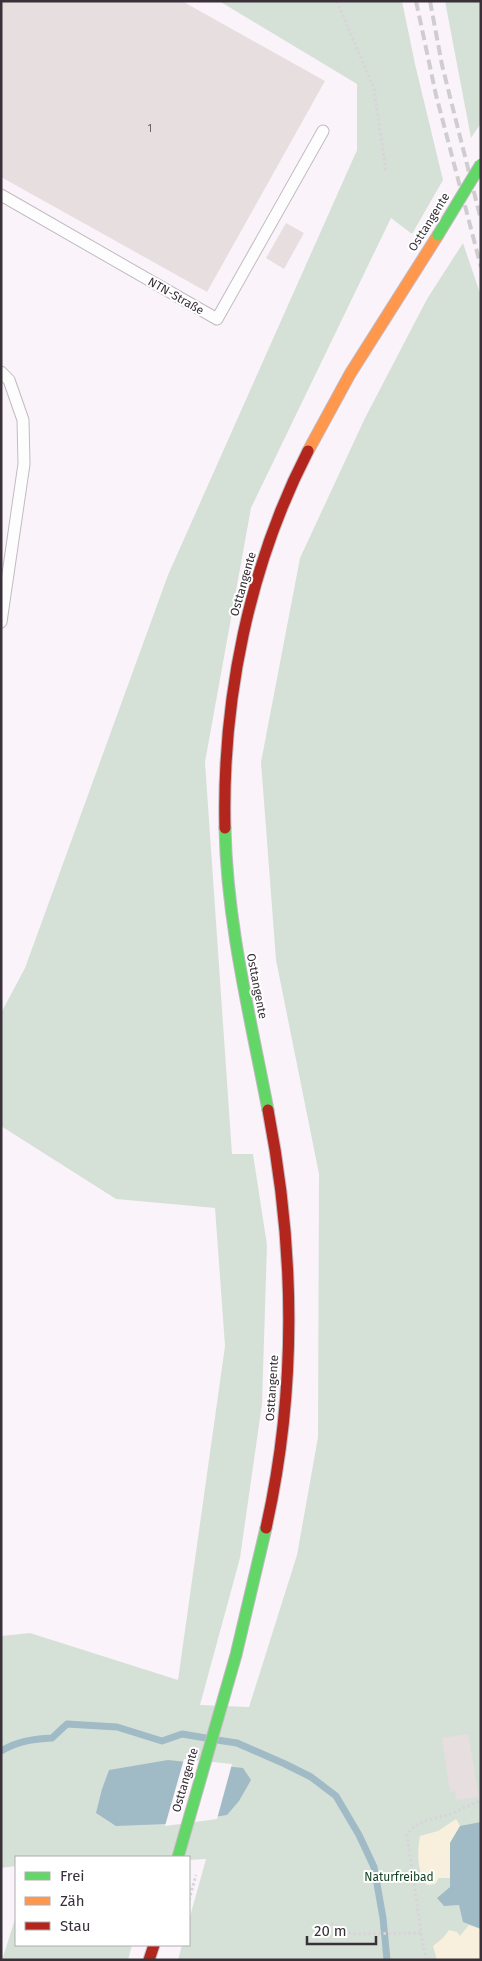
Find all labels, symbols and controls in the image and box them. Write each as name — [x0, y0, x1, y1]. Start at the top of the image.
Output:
house number: 1 — [148, 123, 152, 135]
street label: Osttangente — [405, 190, 453, 254]
street label: NTN-Straße — [146, 274, 206, 318]
street label: Osttangente — [227, 550, 259, 618]
street label: Osttangente — [244, 952, 270, 1020]
street label: Osttangente — [263, 1354, 281, 1422]
street label: Osttangente — [169, 1746, 201, 1814]
legend — [15, 1856, 190, 1946]
text: Frei — [60, 1867, 85, 1885]
park label: Naturfreibad — [364, 1870, 434, 1884]
text: Zäh — [60, 1892, 85, 1910]
scale bar — [307, 1914, 376, 1946]
text: Stau — [60, 1917, 90, 1935]
text: 20 m — [314, 1922, 347, 1940]

